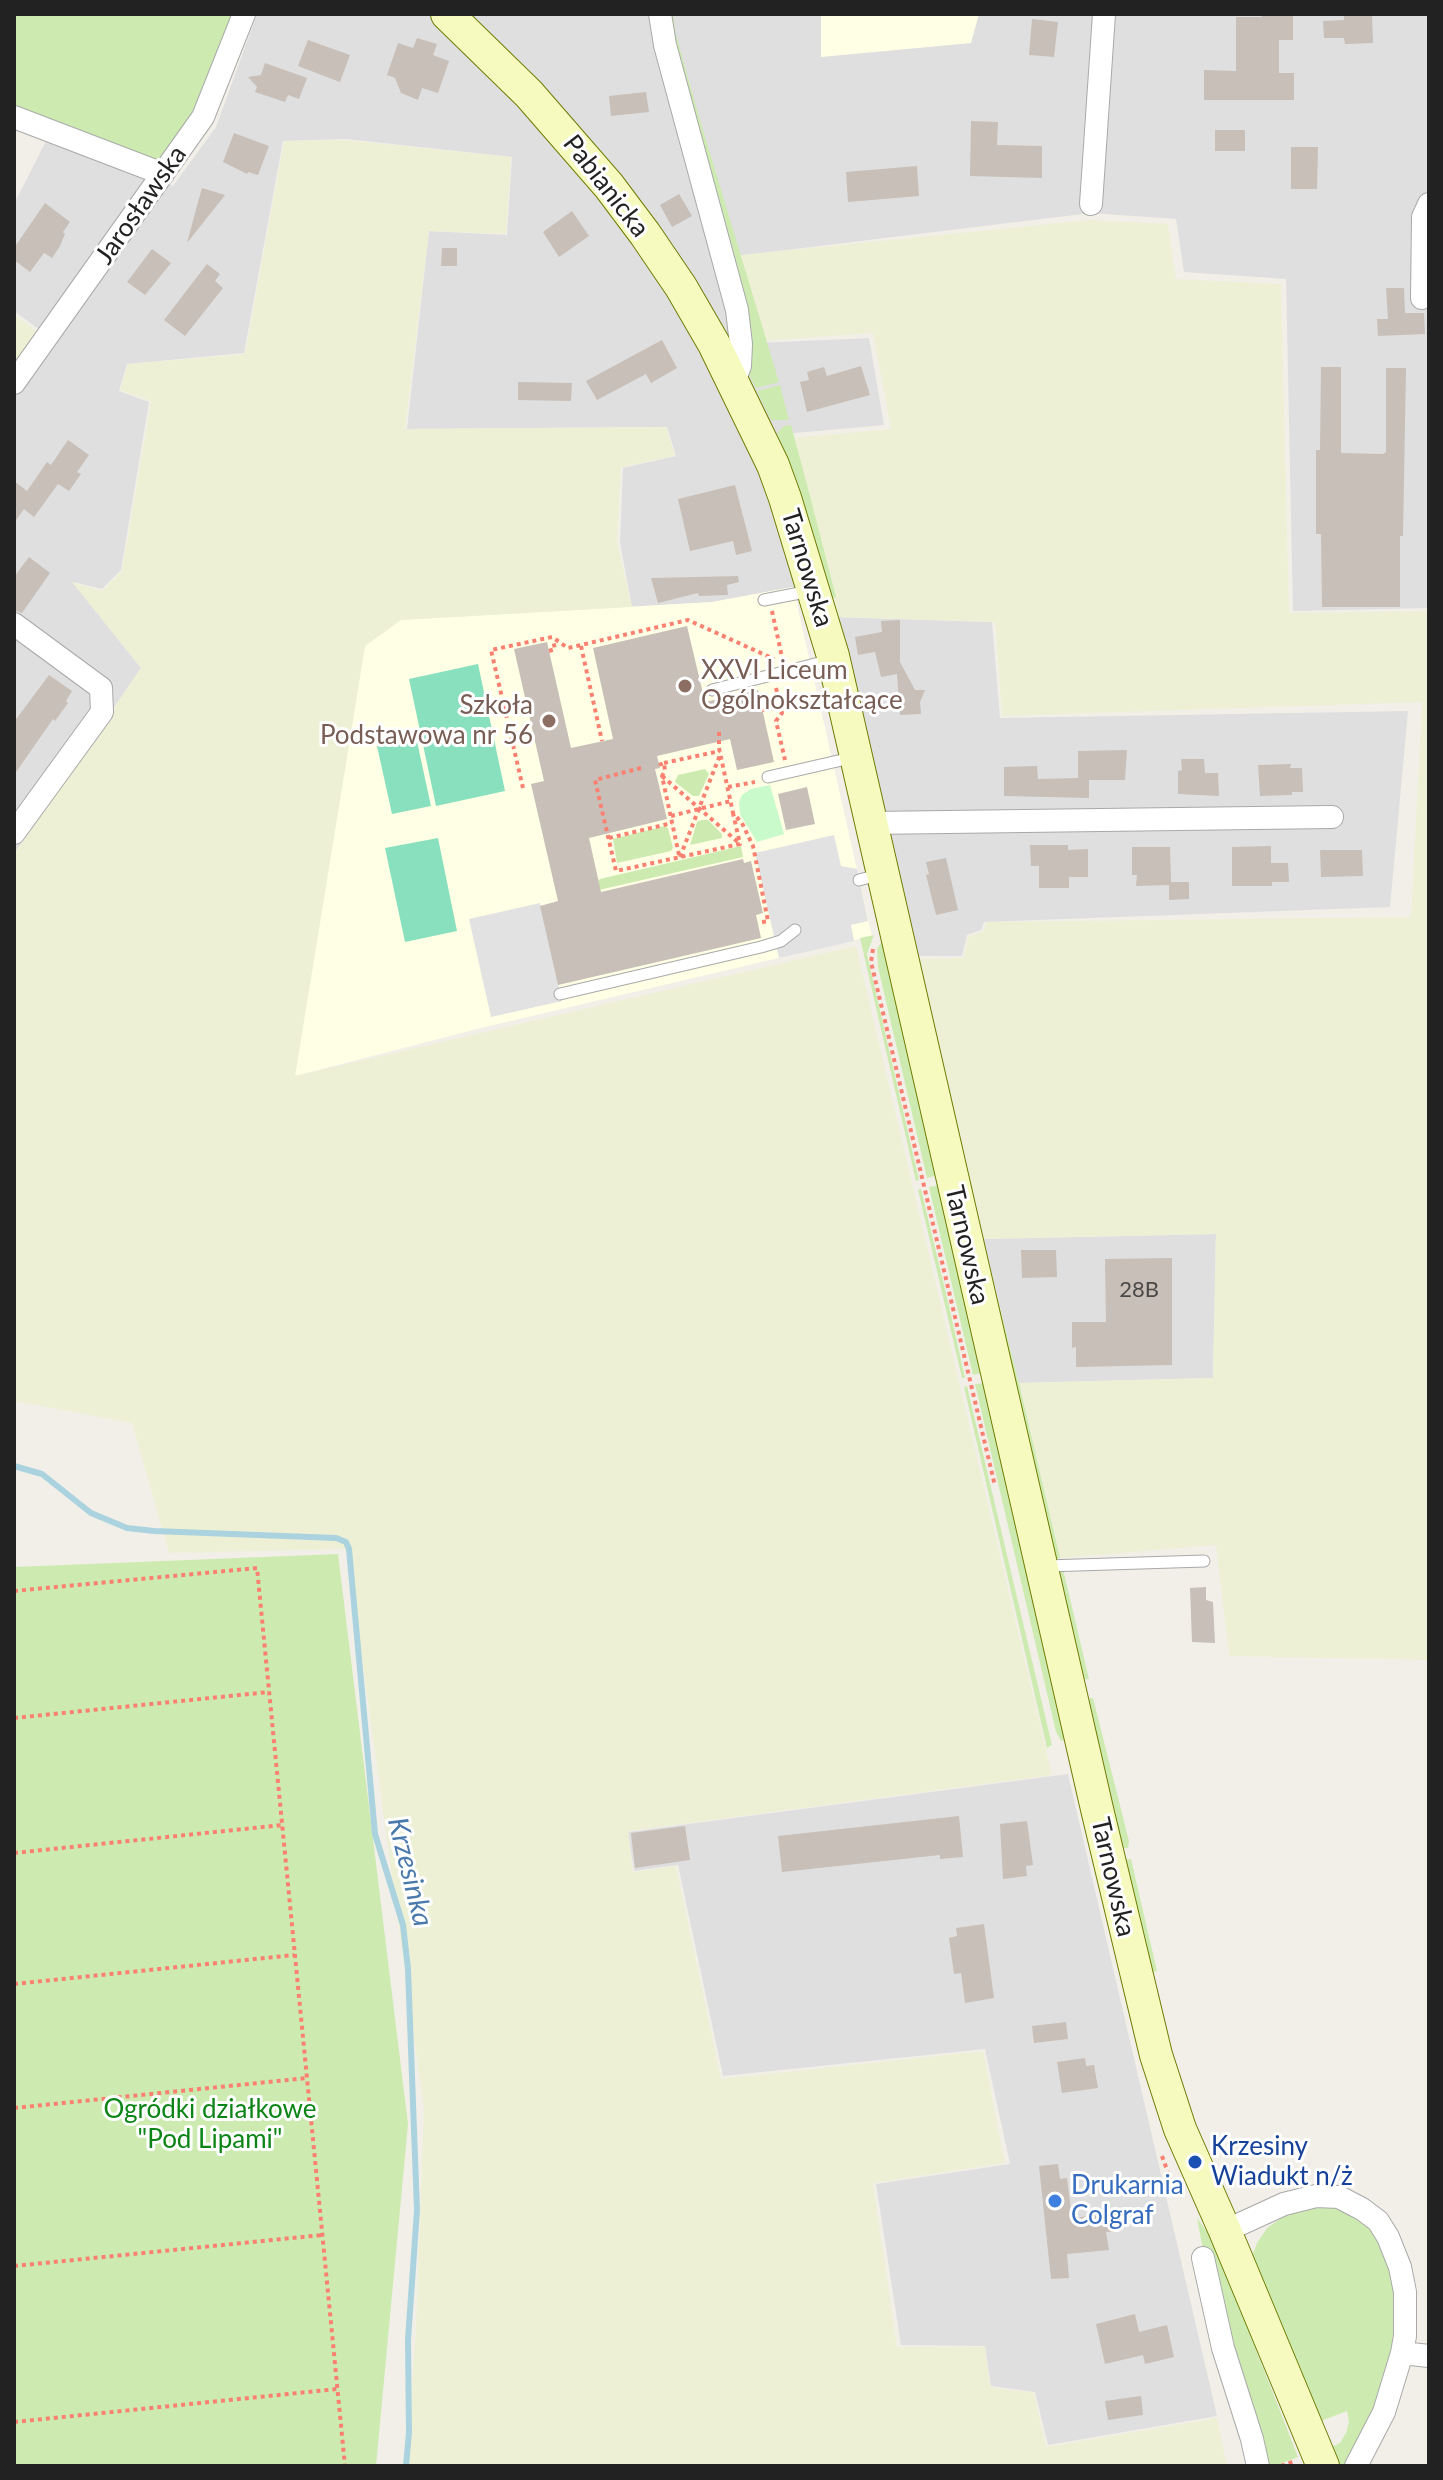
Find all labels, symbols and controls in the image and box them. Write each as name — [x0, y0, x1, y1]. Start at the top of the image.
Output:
street label: Pabianicka — [556, 129, 656, 243]
street label: Jarosławska — [89, 140, 193, 270]
street label: Tarnowska — [774, 505, 840, 631]
place label: XXVI Liceum Ogólnokształcące — [701, 655, 903, 716]
marker: XXVI Liceum Ogólnokształcące — [676, 677, 694, 695]
place label: Szkoła Podstawowa nr 56 — [320, 690, 533, 752]
marker: Szkoła Podstawowa nr 56 — [540, 712, 558, 730]
street label: Tarnowska — [938, 1182, 996, 1308]
house number: 28B — [1119, 1277, 1159, 1303]
water label: Krzesinka — [380, 1814, 440, 1930]
street label: Tarnowska — [1084, 1814, 1142, 1940]
park label: Ogródki działkowe "Pod Lipami" — [104, 2094, 316, 2156]
place label: Krzesiny Wiadukt n/ż — [1211, 2131, 1353, 2192]
marker: Krzesiny Wiadukt n/ż — [1186, 2153, 1204, 2171]
place label: Drukarnia Colgraf — [1071, 2170, 1184, 2232]
marker: Drukarnia Colgraf — [1046, 2192, 1064, 2210]

